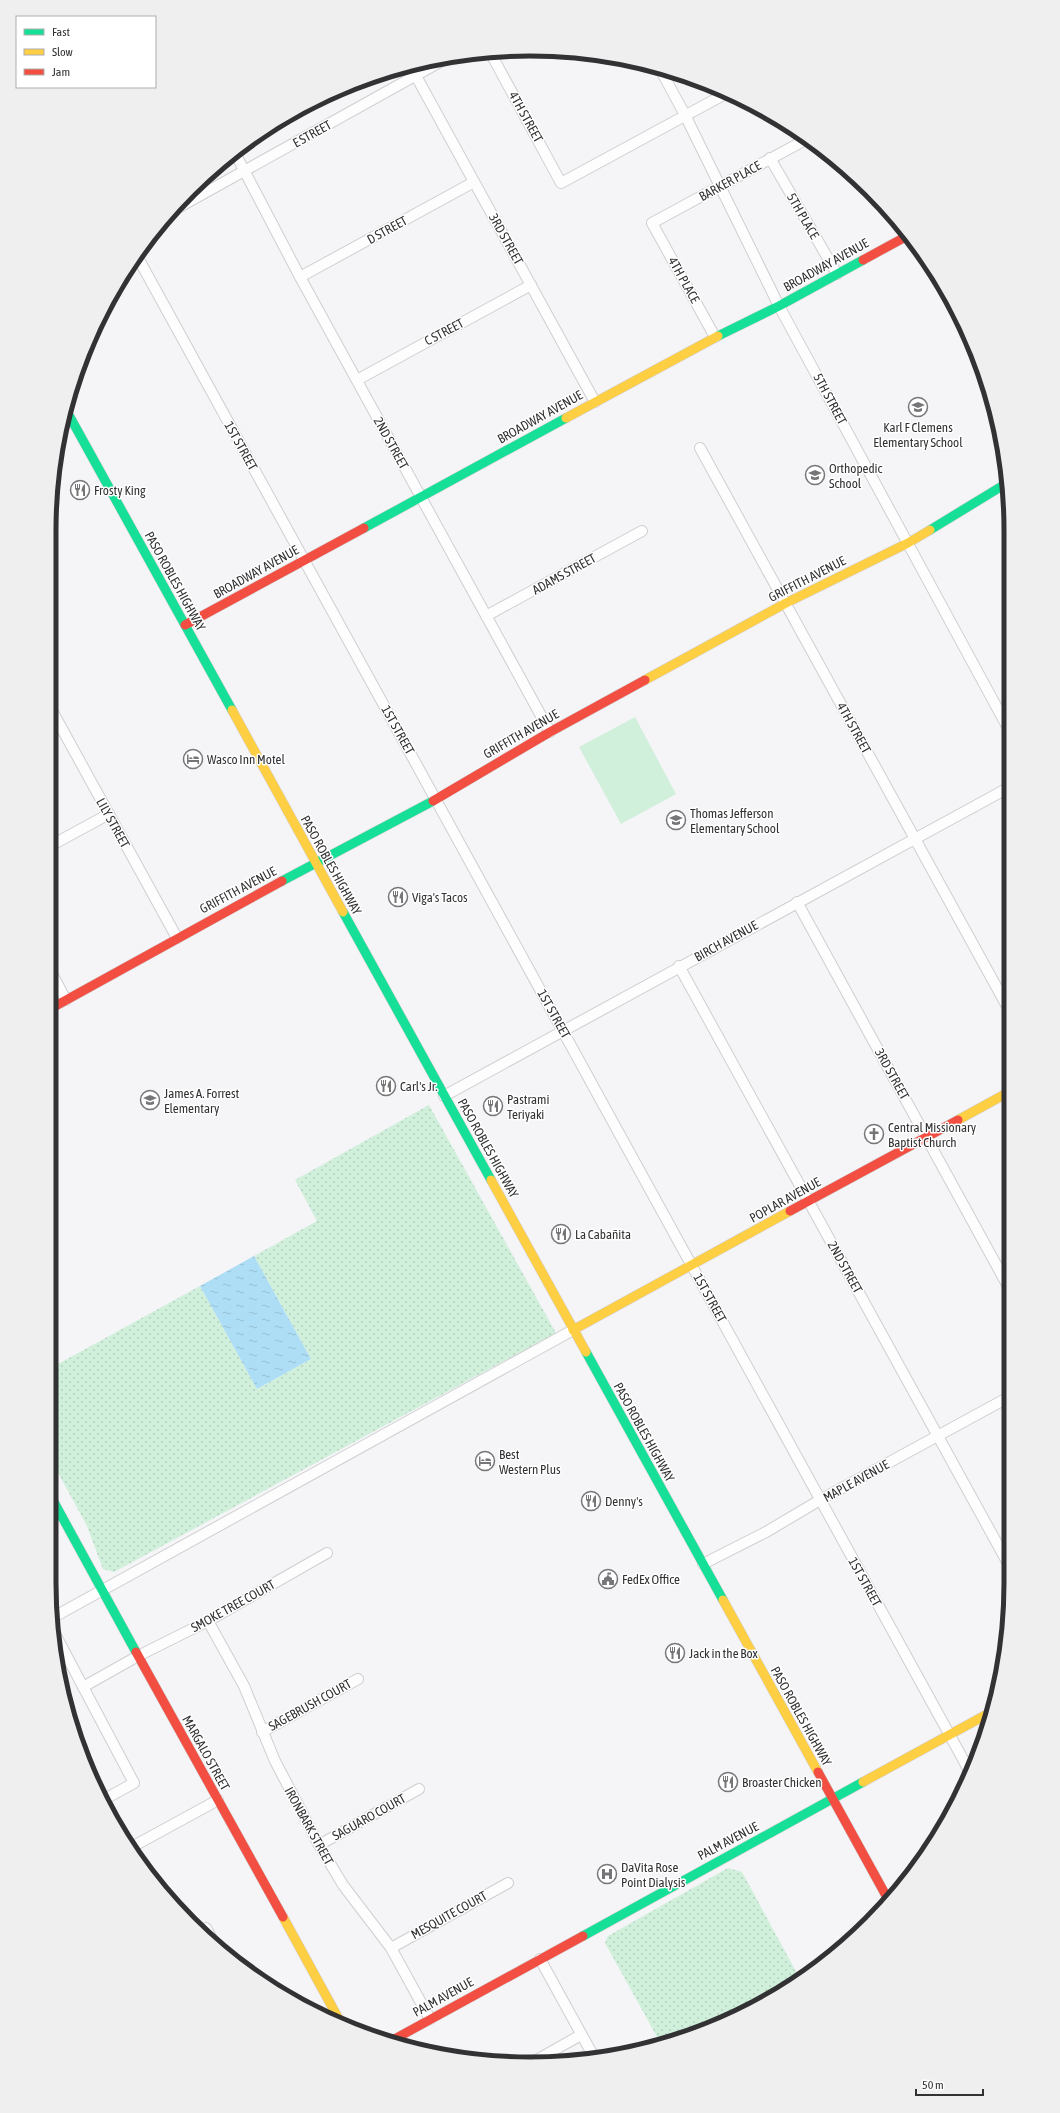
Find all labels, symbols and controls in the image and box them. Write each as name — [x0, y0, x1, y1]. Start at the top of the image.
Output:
legend — [16, 16, 156, 88]
text: Fast — [52, 25, 70, 39]
text: Slow — [52, 45, 73, 59]
text: Jam — [52, 65, 70, 79]
street label: 4TH STREET — [506, 89, 546, 145]
street label: E STREET — [290, 117, 334, 151]
street label: BARKER PLACE — [696, 158, 764, 204]
street label: 5TH PLACE — [784, 190, 822, 242]
street label: 3RD STREET — [486, 211, 526, 267]
street label: D STREET — [364, 213, 410, 247]
street label: BROADWAY AVENUE — [781, 235, 872, 295]
street label: 4TH PLACE — [665, 254, 703, 306]
street label: C STREET — [422, 315, 466, 349]
street label: 5TH STREET — [810, 371, 850, 427]
street label: BROADWAY AVENUE — [495, 387, 586, 447]
school or university icon: Karl F Clemens Elementary School — [907, 396, 929, 418]
street label: 2ND STREET — [371, 414, 412, 472]
street label: 1ST STREET — [221, 419, 261, 473]
place label: Karl F Clemens Elementary School — [873, 420, 963, 450]
place label: Orthopedic School — [829, 461, 883, 491]
school or university icon: Orthopedic School — [804, 464, 826, 486]
restaurant icon: Frosty King — [69, 479, 91, 501]
place label: Frosty King — [94, 483, 146, 498]
street label: PASO ROBLES HIGHWAY — [142, 529, 209, 633]
street label: BROADWAY AVENUE — [211, 542, 302, 602]
street label: ADAMS STREET — [530, 550, 599, 598]
street label: GRIFFITH AVENUE — [766, 553, 848, 605]
street label: 4TH STREET — [834, 700, 874, 756]
street label: 1ST STREET — [378, 703, 418, 757]
street label: GRIFFITH AVENUE — [481, 706, 562, 762]
hotel icon: Wasco Inn Motel — [182, 748, 204, 770]
place label: Wasco Inn Motel — [207, 752, 285, 767]
street label: LILY STREET — [93, 796, 133, 851]
place label: Thomas Jefferson Elementary School — [690, 806, 780, 836]
school or university icon: Thomas Jefferson Elementary School — [665, 809, 687, 831]
street label: PASO ROBLES HIGHWAY — [298, 813, 365, 917]
street label: GRIFFITH AVENUE — [197, 863, 279, 916]
restaurant icon: Viga's Tacos — [387, 886, 409, 908]
place label: Viga's Tacos — [412, 890, 468, 905]
street label: BIRCH AVENUE — [692, 917, 761, 965]
street label: 1ST STREET — [534, 987, 574, 1041]
street label: 3RD STREET — [872, 1046, 912, 1102]
restaurant icon: Carl's Jr. — [375, 1075, 397, 1097]
place label: Carl's Jr. — [400, 1079, 437, 1094]
place label: James A. Forrest Elementary — [164, 1086, 240, 1116]
school or university icon: James A. Forrest Elementary — [139, 1089, 161, 1111]
place label: Pastrami Teriyaki — [507, 1092, 549, 1122]
restaurant icon: Pastrami Teriyaki — [482, 1095, 504, 1117]
street label: PASO ROBLES HIGHWAY — [455, 1096, 522, 1200]
place label: Central Missionary Baptist Church — [888, 1120, 977, 1150]
church icon: Central Missionary Baptist Church — [863, 1123, 885, 1145]
street label: POPLAR AVENUE — [747, 1174, 824, 1226]
restaurant icon: La Cabañita — [550, 1223, 572, 1245]
place label: La Cabañita — [575, 1227, 631, 1242]
street label: 2ND STREET — [825, 1238, 866, 1296]
street label: 1ST STREET — [690, 1271, 730, 1325]
street label: PASO ROBLES HIGHWAY — [611, 1380, 678, 1484]
place label: Best Western Plus — [499, 1447, 561, 1477]
hotel icon: Best Western Plus — [474, 1450, 496, 1472]
street label: MAPLE AVENUE — [821, 1457, 892, 1505]
restaurant icon: Denny's — [580, 1490, 602, 1512]
place label: Denny's — [605, 1494, 643, 1509]
street label: 1ST STREET — [845, 1555, 885, 1609]
public building icon: FedEx Office — [597, 1568, 619, 1590]
place label: FedEx Office — [622, 1572, 680, 1587]
street label: SMOKE TREE COURT — [188, 1577, 278, 1635]
restaurant icon: Jack in the Box — [664, 1642, 686, 1664]
place label: Jack in the Box — [689, 1646, 758, 1661]
street label: PASO ROBLES HIGHWAY — [768, 1664, 835, 1768]
street label: SAGEBRUSH COURT — [266, 1676, 354, 1734]
street label: MARGALO STREET — [179, 1713, 233, 1793]
restaurant icon: Broaster Chicken — [717, 1771, 739, 1793]
place label: Broaster Chicken — [742, 1775, 822, 1790]
street label: IRONBARK STREET — [281, 1784, 337, 1868]
street label: SAGUARO COURT — [330, 1791, 409, 1843]
street label: PALM AVENUE — [695, 1819, 761, 1863]
place label: DaVita Rose Point Dialysis — [621, 1860, 686, 1890]
hospital icon: DaVita Rose Point Dialysis — [596, 1863, 618, 1885]
street label: MESQUITE COURT — [408, 1888, 490, 1942]
street label: PALM AVENUE — [410, 1974, 476, 2020]
scale bar — [916, 2071, 983, 2097]
text: 50 m — [922, 2078, 944, 2092]

